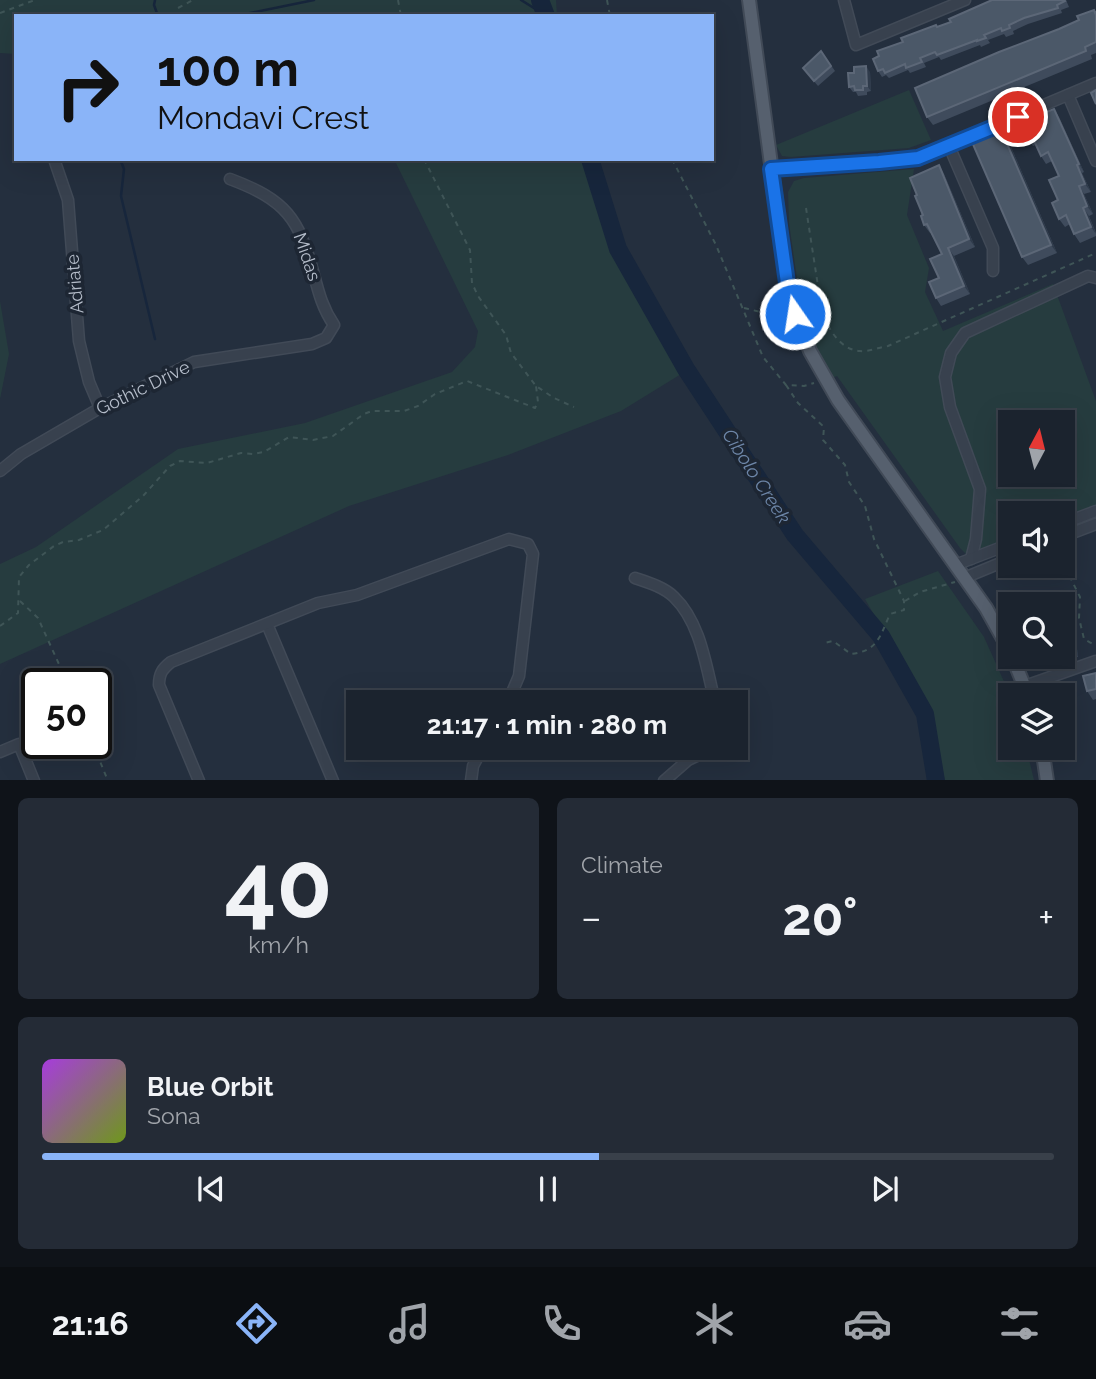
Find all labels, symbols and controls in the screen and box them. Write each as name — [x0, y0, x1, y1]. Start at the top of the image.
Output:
text: 100 m — [157, 40, 299, 97]
icon: right — [42, 42, 133, 133]
pin — [988, 87, 1048, 147]
icon: arrive — [999, 98, 1037, 136]
text: Mondavi Crest — [157, 99, 369, 136]
street label: Midas — [289, 230, 326, 284]
street label: Adriate — [61, 253, 88, 315]
position arrow — [758, 277, 832, 351]
street label: Gothic Drive — [93, 356, 193, 419]
north arrow — [998, 410, 1074, 486]
map controls — [998, 410, 1075, 760]
water label: Cibolo Creek — [718, 425, 796, 527]
button: sound — [998, 501, 1075, 578]
button: search — [998, 592, 1075, 669]
speed limit sign: 50 — [21, 668, 112, 759]
button: layers — [998, 683, 1075, 760]
text: 21:17 · 1 min · 280 m — [427, 710, 667, 740]
text: 40 — [225, 832, 332, 939]
text: Climate — [581, 851, 663, 878]
text: 20° — [782, 886, 858, 947]
text: − — [581, 895, 601, 940]
text: + — [1038, 895, 1054, 940]
text: km/h — [248, 931, 309, 958]
text: Blue Orbit — [147, 1072, 274, 1102]
text: Sona — [147, 1102, 201, 1129]
icon: previous — [192, 1170, 230, 1208]
icon: pause — [529, 1170, 567, 1208]
icon: next — [866, 1170, 904, 1208]
icon: directions — [232, 1299, 281, 1348]
icon: music — [385, 1299, 434, 1348]
icon: phone — [537, 1299, 586, 1348]
icon: climate — [690, 1299, 739, 1348]
icon: car — [843, 1299, 892, 1348]
icon: filters — [995, 1299, 1044, 1348]
text: 21:16 — [52, 1305, 129, 1342]

